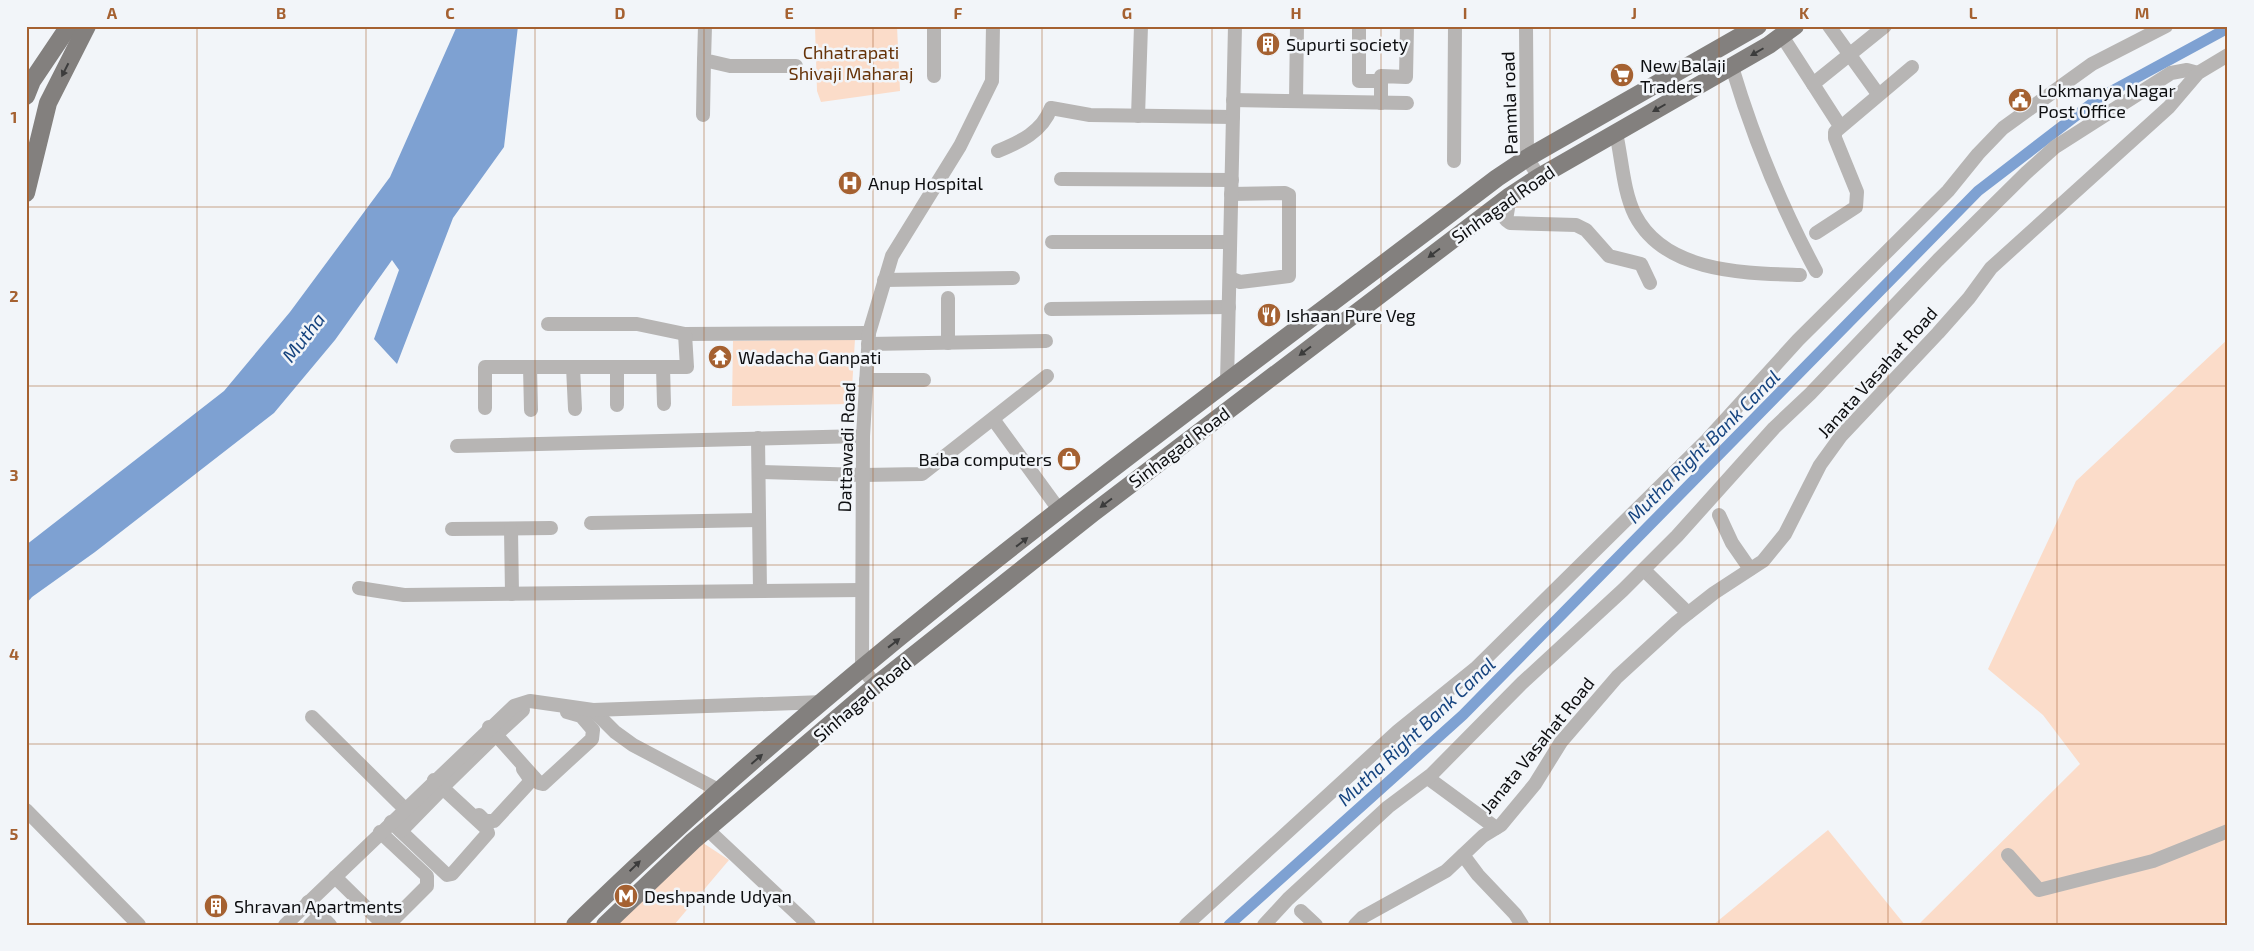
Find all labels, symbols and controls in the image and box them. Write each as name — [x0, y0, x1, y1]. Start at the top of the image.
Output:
text: A — [107, 3, 118, 22]
text: B — [276, 3, 286, 22]
text: C — [445, 3, 455, 22]
text: D — [615, 3, 626, 22]
text: E — [784, 3, 794, 22]
text: F — [954, 3, 963, 22]
text: G — [1122, 3, 1132, 22]
text: H — [1290, 3, 1302, 22]
text: I — [1463, 3, 1467, 22]
text: J — [1631, 3, 1637, 22]
text: K — [1799, 3, 1810, 22]
text: L — [1969, 3, 1978, 22]
text: M — [2135, 3, 2149, 22]
building icon: Supurti society — [1255, 31, 1281, 57]
place label: Supurti society — [1286, 33, 1409, 55]
park label: Chhatrapati Shivaji Maharaj — [789, 41, 913, 84]
one-way arrow — [1751, 47, 1764, 56]
street label: Panmla road — [1496, 51, 1522, 155]
place label: New Balaji Traders — [1640, 54, 1726, 97]
one-way arrow — [61, 62, 69, 77]
supermarket icon: New Balaji Traders — [1609, 62, 1635, 88]
place label: Lokmanya Nagar Post Office — [2038, 79, 2176, 122]
public building icon: Lokmanya Nagar Post Office — [2007, 87, 2033, 113]
one-way arrow — [1652, 104, 1666, 113]
text: 1 — [11, 107, 17, 126]
street label: Sinhagad Road — [1447, 160, 1559, 248]
hospital icon: Anup Hospital — [837, 170, 863, 196]
place label: Anup Hospital — [868, 172, 983, 194]
one-way arrow — [1428, 248, 1441, 258]
text: 2 — [9, 286, 19, 305]
restaurant icon: Ishaan Pure Veg — [1256, 302, 1282, 328]
street label: Janata Vasahat Road — [1812, 302, 1942, 442]
place label: Ishaan Pure Veg — [1286, 304, 1416, 326]
water label: Mutha — [277, 308, 329, 366]
temple icon: Wadacha Ganpati — [707, 344, 733, 370]
place label: Wadacha Ganpati — [738, 346, 881, 368]
one-way arrow — [1298, 346, 1312, 356]
water label: Mutha Right Bank Canal — [1622, 365, 1784, 527]
street label: Dattawadi Road — [833, 381, 859, 513]
street label: Sinhagad Road — [1124, 402, 1234, 492]
shop icon: Baba computers — [1056, 446, 1082, 472]
place label: Baba computers — [919, 448, 1052, 470]
text: 3 — [9, 465, 19, 484]
one-way arrow — [1100, 497, 1113, 508]
one-way arrow — [1015, 536, 1028, 547]
one-way arrow — [887, 637, 900, 648]
text: 4 — [9, 644, 19, 663]
street label: Sinhagad Road — [809, 652, 915, 746]
water label: Mutha Right Bank Canal — [1332, 652, 1500, 810]
street label: Janata Vasahat Road — [1475, 673, 1599, 817]
one-way arrow — [751, 754, 763, 765]
text: 5 — [10, 824, 19, 843]
one-way arrow — [629, 860, 641, 872]
metro station icon: Deshpande Udyan — [613, 883, 639, 909]
place label: Deshpande Udyan — [644, 885, 792, 907]
building icon: Shravan Apartments — [203, 893, 229, 919]
place label: Shravan Apartments — [234, 895, 403, 917]

